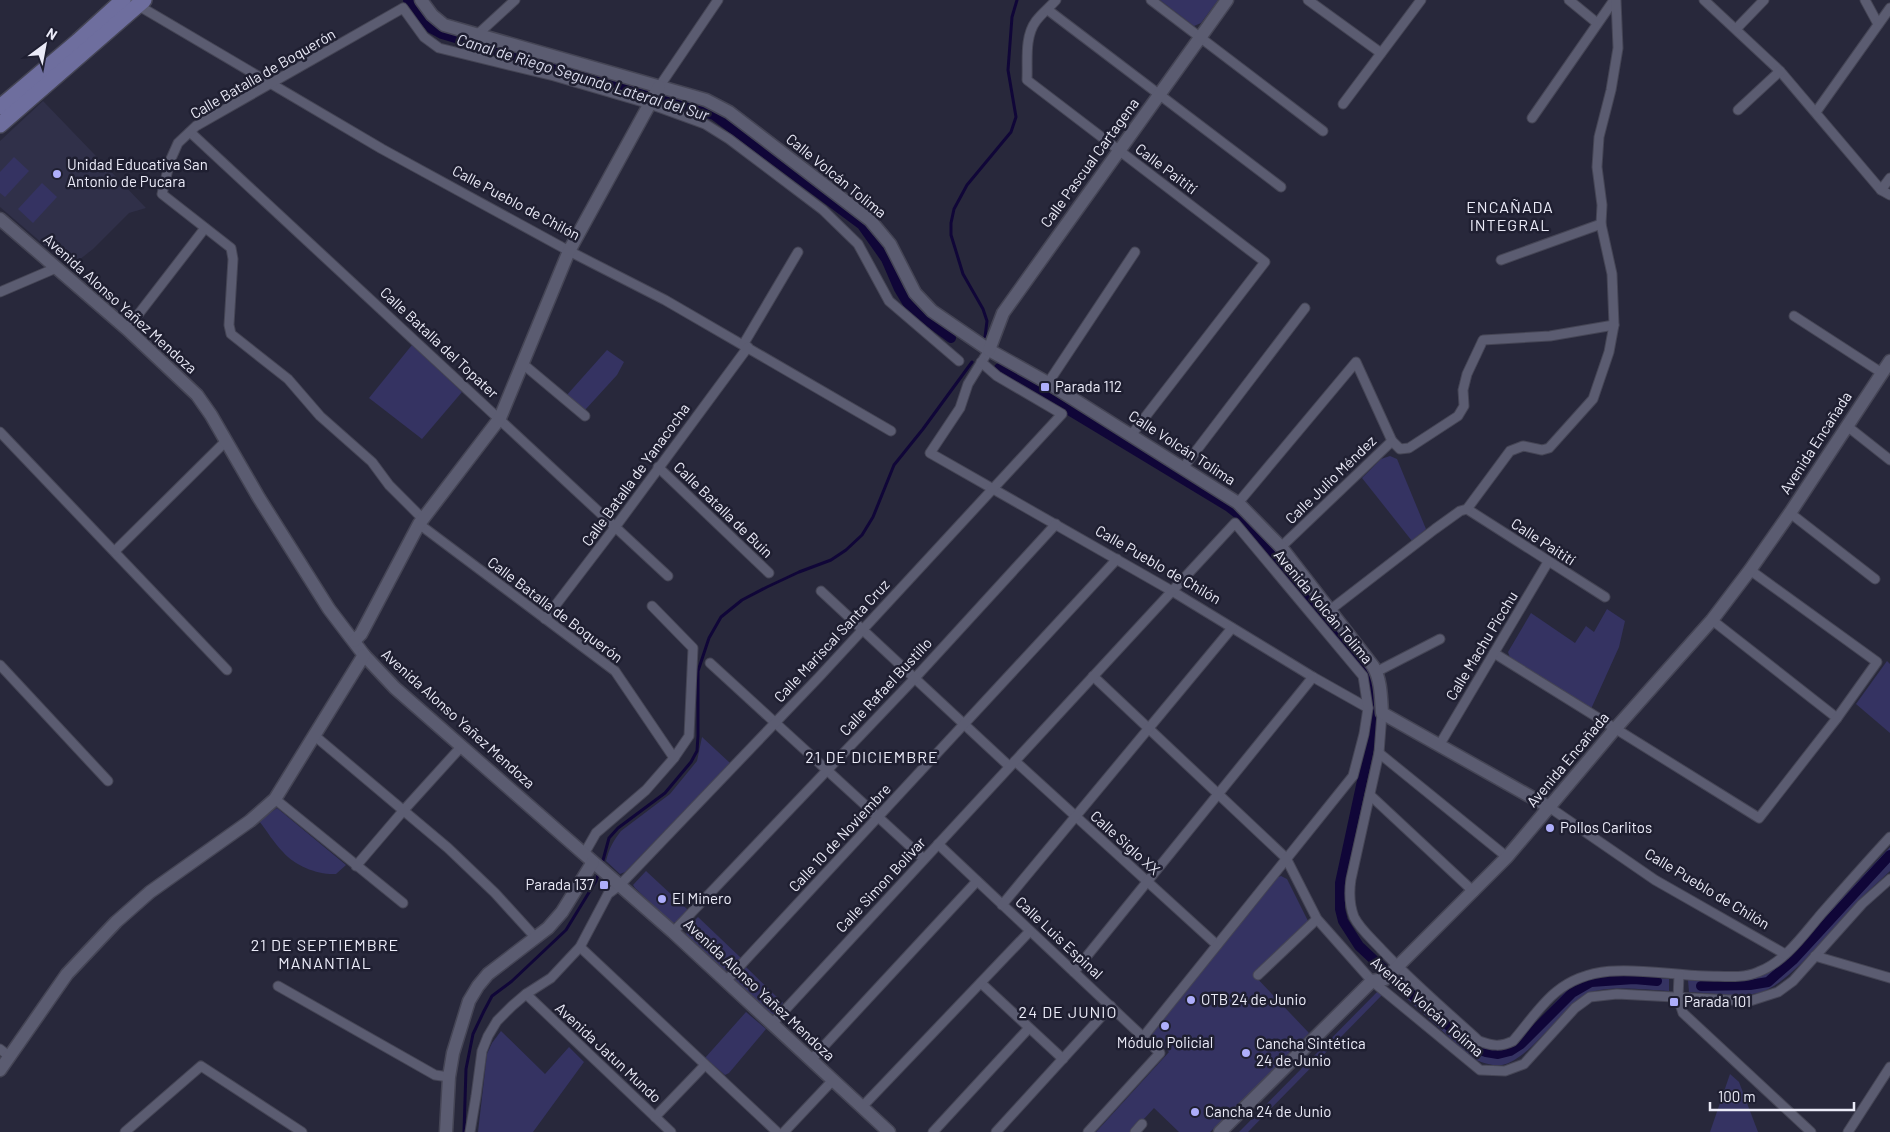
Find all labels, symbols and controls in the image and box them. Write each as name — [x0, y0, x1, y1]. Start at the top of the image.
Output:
north arrow — [20, 20, 70, 70]
text: N — [44, 24, 61, 43]
street label: Calle Batalla de Boquerón — [187, 24, 338, 122]
water label: Canal de Riego Segundo Lateral del Sur — [455, 29, 713, 124]
street label: Calle Pascual Cartagena — [1036, 94, 1142, 231]
street label: Calle Volcán Tolima — [783, 129, 890, 221]
street label: Calle Paitití — [1132, 139, 1201, 197]
place label: Unidad Educativa San Antonio de Pucara — [67, 155, 208, 190]
street label: Calle Pueblo de Chilón — [450, 161, 583, 243]
marker: Unidad Educativa San Antonio de Pucara — [51, 168, 63, 180]
district label: ENCAÑADA INTEGRAL — [1466, 197, 1554, 234]
street label: Avenida Alonso Yañez Mendoza — [40, 230, 201, 377]
street label: Calle Batalla del Topater — [377, 283, 503, 402]
place label: Parada 112 — [1055, 377, 1122, 395]
marker: Parada 112 — [1039, 381, 1051, 393]
street label: Avenida Encañada — [1775, 388, 1855, 497]
street label: Calle Batalla de Yanacocha — [577, 400, 693, 549]
street label: Calle Volcán Tolima — [1126, 406, 1239, 488]
street label: Calle Julio Méndez — [1281, 431, 1380, 527]
street label: Calle Batalla de Buin — [671, 457, 777, 561]
street label: Calle Paitití — [1508, 514, 1579, 569]
street label: Calle Pueblo de Chilón — [1092, 521, 1225, 607]
street label: Avenida Volcán Tolima — [1271, 546, 1377, 667]
street label: Calle Batalla de Boquerón — [484, 552, 627, 666]
street label: Calle Mariscal Santa Cruz — [770, 575, 893, 705]
street label: Calle Machu Picchu — [1441, 588, 1521, 703]
street label: Calle Rafael Bustillo — [835, 634, 935, 739]
street label: Avenida Alonso Yañez Mendoza — [378, 645, 539, 792]
street label: Avenida Encañada — [1522, 708, 1612, 811]
district label: 21 DE DICIEMBRE — [805, 747, 939, 766]
street label: Calle 10 de Noviembre — [784, 779, 894, 895]
street label: Calle Siglo XX — [1087, 806, 1164, 878]
place label: Pollos Carlitos — [1560, 818, 1652, 836]
marker: Pollos Carlitos — [1544, 822, 1556, 834]
street label: Calle Simon Bolivar — [832, 833, 929, 936]
street label: Calle Pueblo de Chilón — [1642, 844, 1773, 932]
place label: Parada 137 — [525, 875, 594, 893]
marker: Parada 137 — [598, 879, 610, 891]
place label: El Minero — [672, 889, 732, 907]
street label: Calle Luis Espinal — [1012, 892, 1107, 982]
marker: El Minero — [656, 893, 668, 905]
street label: Avenida Alonso Yañez Mendoza — [680, 914, 839, 1064]
district label: 21 DE SEPTIEMBRE MANANTIAL — [251, 935, 399, 972]
street label: Avenida Volcán Tolima — [1368, 952, 1488, 1060]
place label: OTB 24 de Junio — [1201, 990, 1306, 1008]
place label: Parada 101 — [1684, 992, 1751, 1010]
marker: OTB 24 de Junio — [1185, 994, 1197, 1006]
marker: Parada 101 — [1668, 996, 1680, 1008]
street label: Avenida Jatun Mundo — [552, 999, 665, 1106]
district label: 24 DE JUNIO — [1019, 1002, 1117, 1021]
marker: Módulo Policial — [1159, 1020, 1171, 1032]
place label: Módulo Policial — [1117, 1033, 1213, 1051]
place label: Cancha Sintética 24 de Junio — [1256, 1034, 1366, 1069]
marker: Cancha Sintética 24 de Junio — [1240, 1047, 1252, 1059]
scale bar — [1710, 1080, 1854, 1112]
text: 100 m — [1718, 1087, 1756, 1105]
place label: Cancha 24 de Junio — [1205, 1102, 1331, 1120]
marker: Cancha 24 de Junio — [1189, 1106, 1201, 1118]

